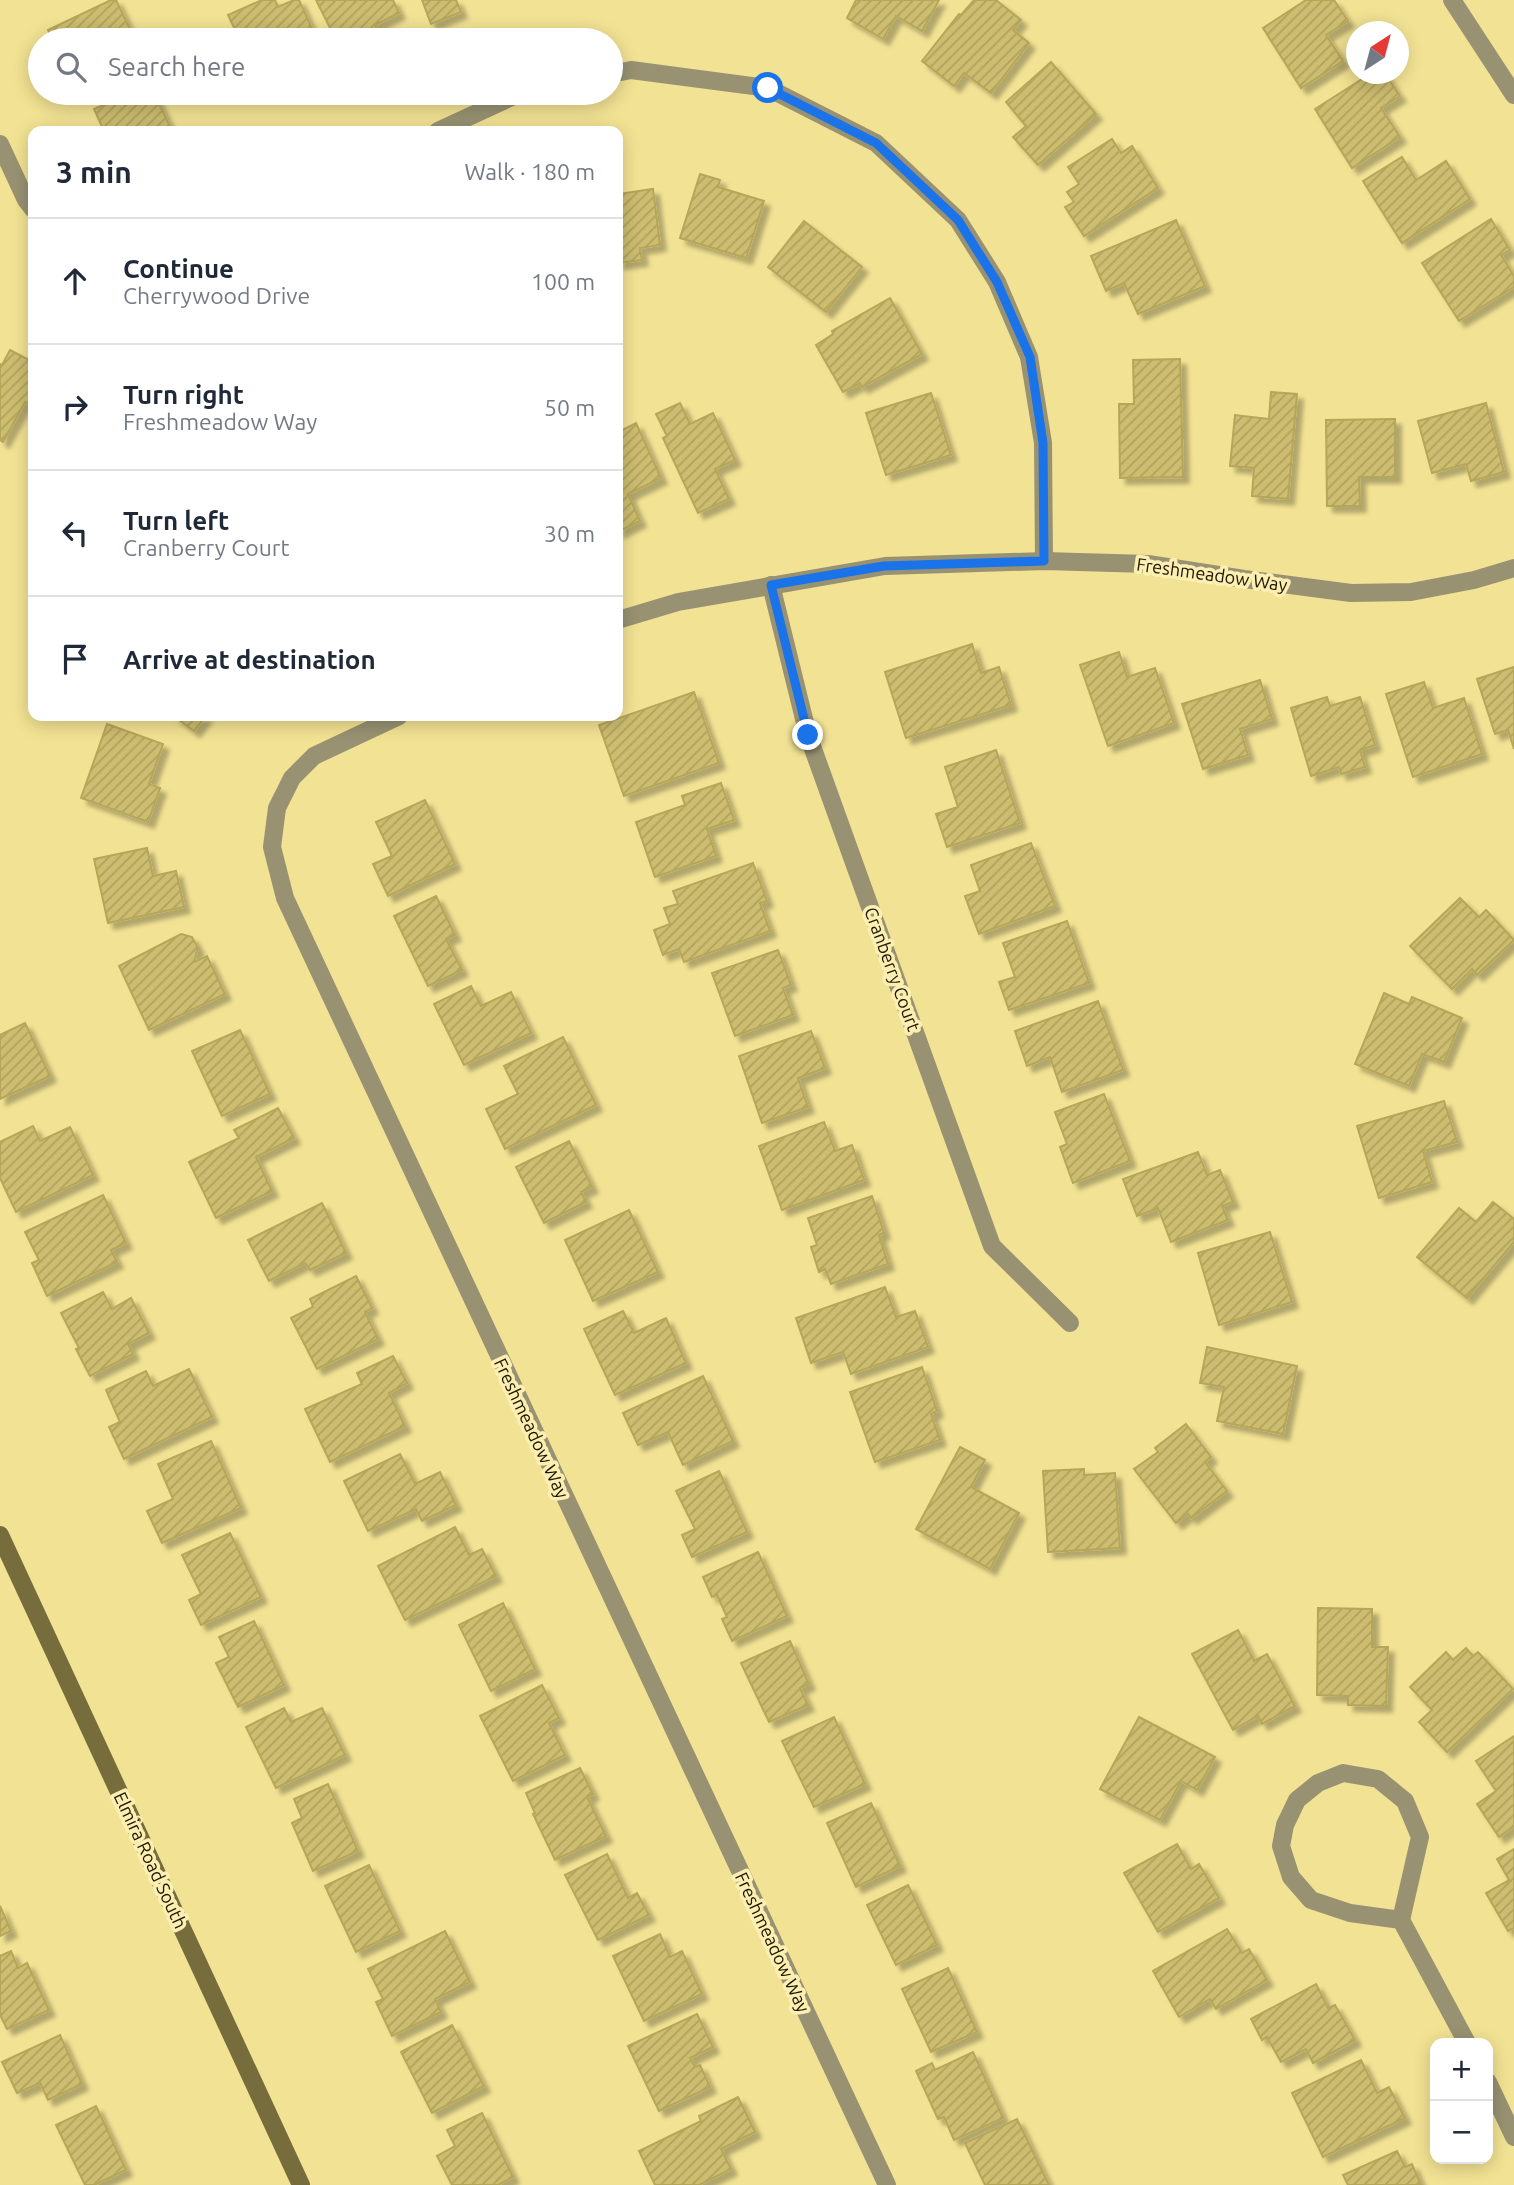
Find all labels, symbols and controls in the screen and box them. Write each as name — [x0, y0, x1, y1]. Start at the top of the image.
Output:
north arrow — [1346, 21, 1409, 84]
search box — [28, 28, 623, 105]
icon: search — [52, 48, 90, 86]
text: Search here — [108, 52, 245, 81]
route start — [752, 72, 783, 103]
text: 3 min — [56, 155, 132, 189]
text: Walk · 180 m — [464, 159, 595, 184]
text: Continue — [123, 254, 234, 283]
icon: ahead — [56, 262, 94, 300]
text: 100 m — [531, 269, 595, 294]
text: Cherrywood Drive — [123, 283, 310, 308]
text: Turn right — [123, 380, 244, 409]
icon: right — [56, 388, 94, 426]
text: 50 m — [544, 395, 595, 420]
text: Freshmeadow Way — [123, 409, 317, 434]
text: Turn left — [123, 506, 229, 535]
icon: left — [56, 514, 94, 552]
text: 30 m — [544, 521, 595, 546]
text: Cranberry Court — [123, 535, 290, 560]
street label: Freshmeadow Way — [1135, 554, 1289, 595]
icon: arrive — [56, 640, 94, 678]
text: Arrive at destination — [123, 645, 376, 674]
route end — [792, 719, 823, 750]
street label: Cranberry Court — [861, 904, 925, 1034]
street label: Freshmeadow Way — [491, 1355, 573, 1501]
street label: Elmira Road South — [111, 1789, 191, 1931]
street label: Freshmeadow Way — [732, 1869, 814, 2015]
map controls — [1430, 2038, 1493, 2164]
button: + — [1430, 2038, 1493, 2101]
button: − — [1430, 2101, 1493, 2164]

